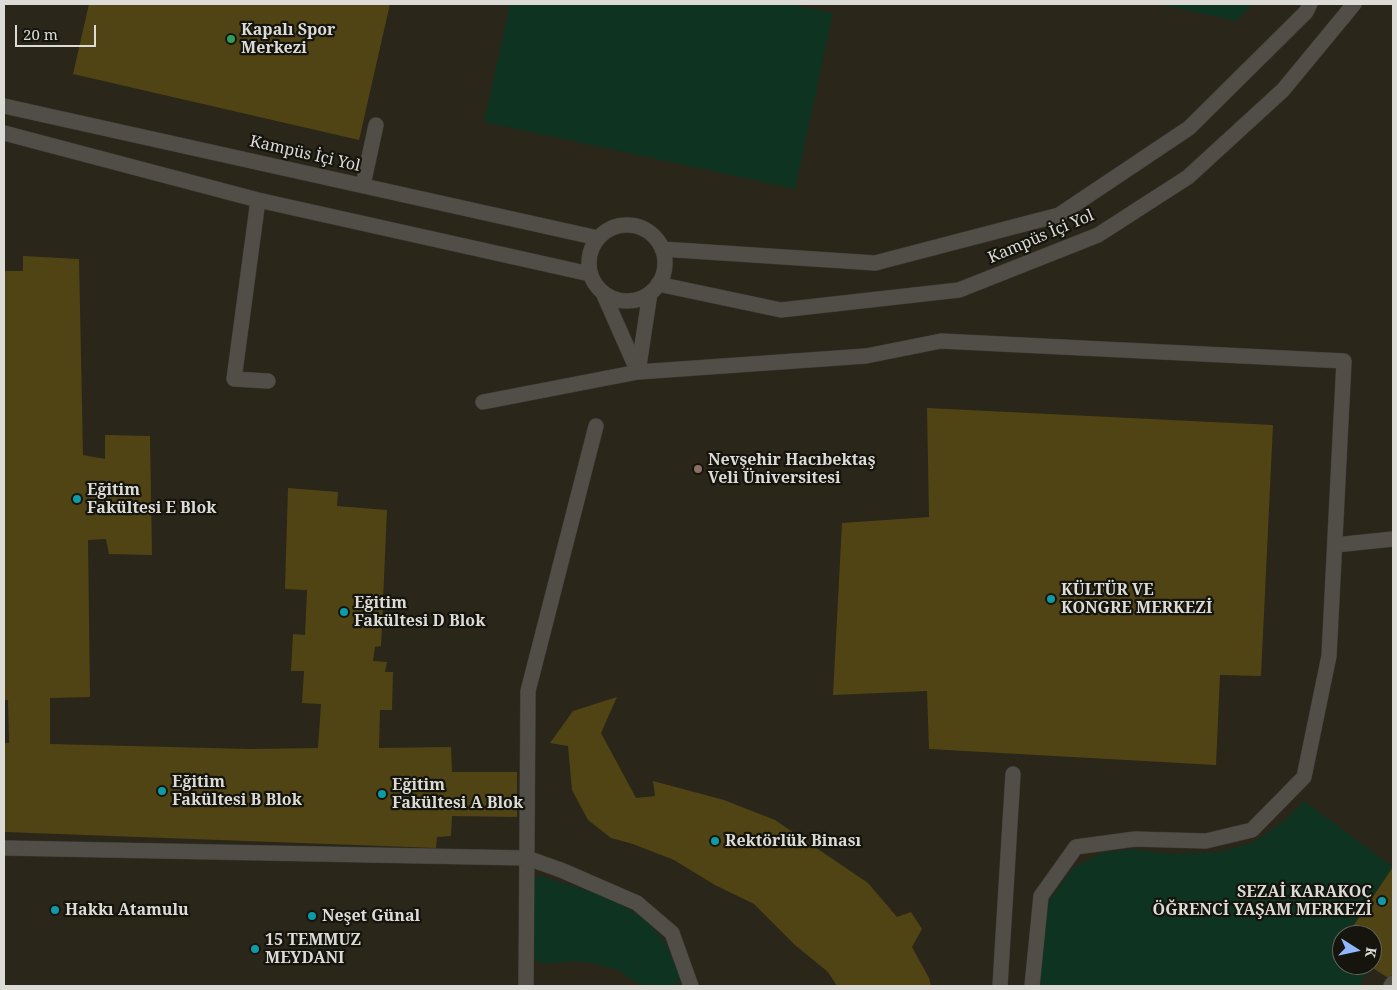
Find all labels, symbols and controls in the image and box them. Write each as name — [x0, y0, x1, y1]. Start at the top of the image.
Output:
scale bar — [18, 15, 99, 47]
place label: Kapalı Spor Merkezi — [241, 20, 335, 58]
text: 20 m — [23, 24, 58, 44]
marker: Kapalı Spor Merkezi — [225, 33, 237, 45]
street label: Kampüs İçi Yol — [248, 132, 362, 176]
street label: Kampüs İçi Yol — [985, 206, 1097, 268]
place label: Nevşehir Hacıbektaş Veli Üniversitesi — [708, 450, 875, 488]
marker: Nevşehir Hacıbektaş Veli Üniversitesi — [692, 463, 704, 475]
place label: Eğitim Fakültesi E Blok — [87, 480, 217, 518]
marker: Eğitim Fakültesi E Blok — [71, 493, 83, 505]
place label: KÜLTÜR VE KONGRE MERKEZİ — [1061, 580, 1212, 618]
place label: Eğitim Fakültesi D Blok — [354, 593, 485, 631]
marker: KÜLTÜR VE KONGRE MERKEZİ — [1045, 593, 1057, 605]
marker: Eğitim Fakültesi D Blok — [338, 606, 350, 618]
place label: Eğitim Fakültesi B Blok — [172, 772, 302, 810]
place label: Eğitim Fakültesi A Blok — [392, 775, 523, 813]
marker: Eğitim Fakültesi B Blok — [156, 785, 168, 797]
marker: Eğitim Fakültesi A Blok — [376, 788, 388, 800]
place label: Rektörlük Binası — [725, 831, 861, 851]
marker: Rektörlük Binası — [709, 835, 721, 847]
place label: SEZAİ KARAKOÇ ÖĞRENCİ YAŞAM MERKEZİ — [1153, 882, 1372, 920]
marker: SEZAİ KARAKOÇ ÖĞRENCİ YAŞAM MERKEZİ — [1376, 895, 1388, 907]
place label: Hakkı Atamulu — [65, 900, 189, 920]
marker: Hakkı Atamulu — [49, 904, 61, 916]
place label: Neşet Günal — [322, 906, 420, 926]
marker: Neşet Günal — [306, 910, 318, 922]
north arrow — [1332, 925, 1382, 975]
place label: 15 TEMMUZ MEYDANI — [265, 930, 361, 968]
marker: 15 TEMMUZ MEYDANI — [249, 943, 261, 955]
text: K — [1361, 946, 1382, 959]

